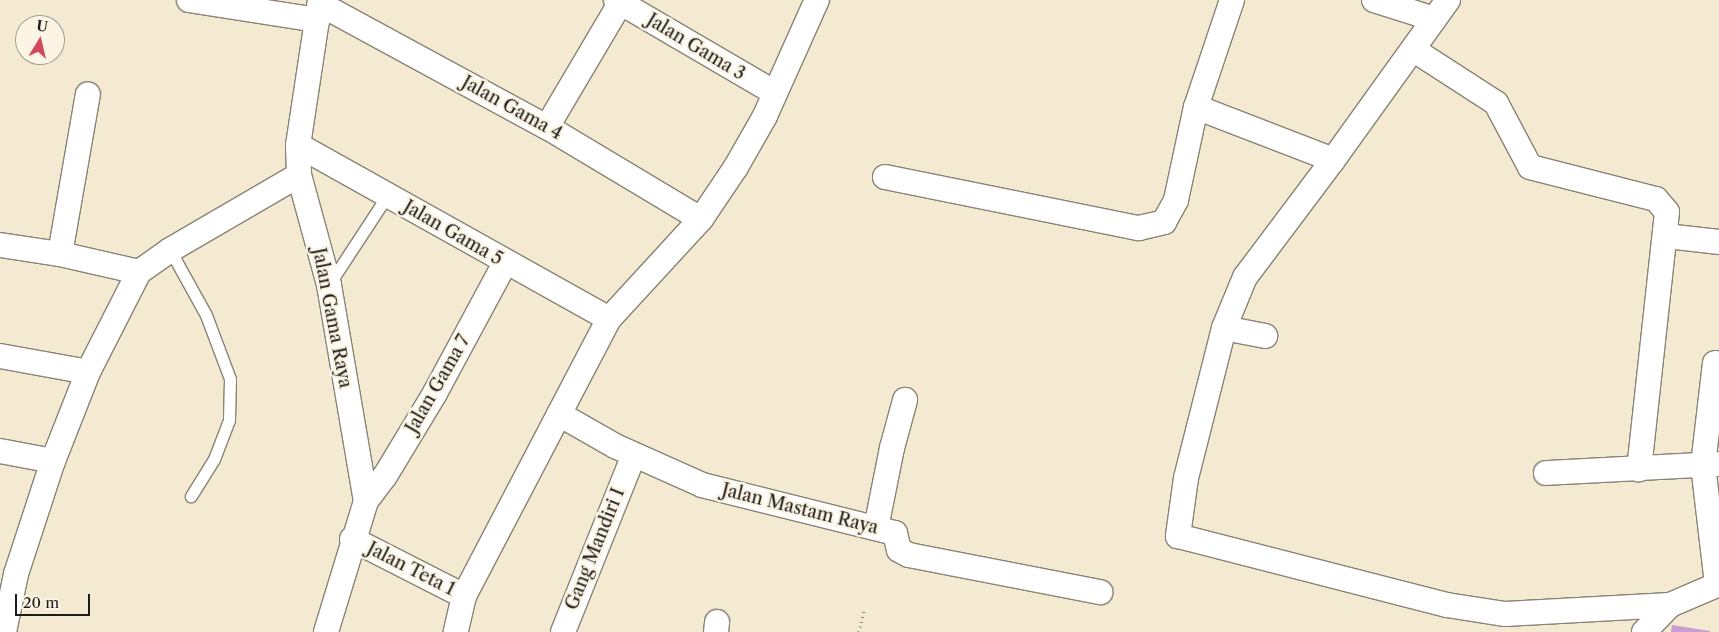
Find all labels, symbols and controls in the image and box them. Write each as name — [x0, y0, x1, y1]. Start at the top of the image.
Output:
street label: Jalan Gama 3 — [643, 9, 749, 85]
north arrow — [15, 15, 65, 65]
text: U — [35, 16, 49, 36]
street label: Jalan Gama 4 — [458, 71, 566, 145]
street label: Jalan Gama 5 — [399, 196, 507, 270]
street label: Jalan Gama Raya — [308, 246, 356, 390]
street label: Jalan Gama 7 — [401, 331, 475, 437]
street label: Jalan Mastam Raya — [720, 479, 880, 539]
street label: Gang Mandiri I — [561, 485, 629, 613]
street label: Jalan Teta 1 — [363, 537, 459, 601]
scale bar — [18, 584, 92, 616]
text: 20 m — [23, 593, 59, 612]

